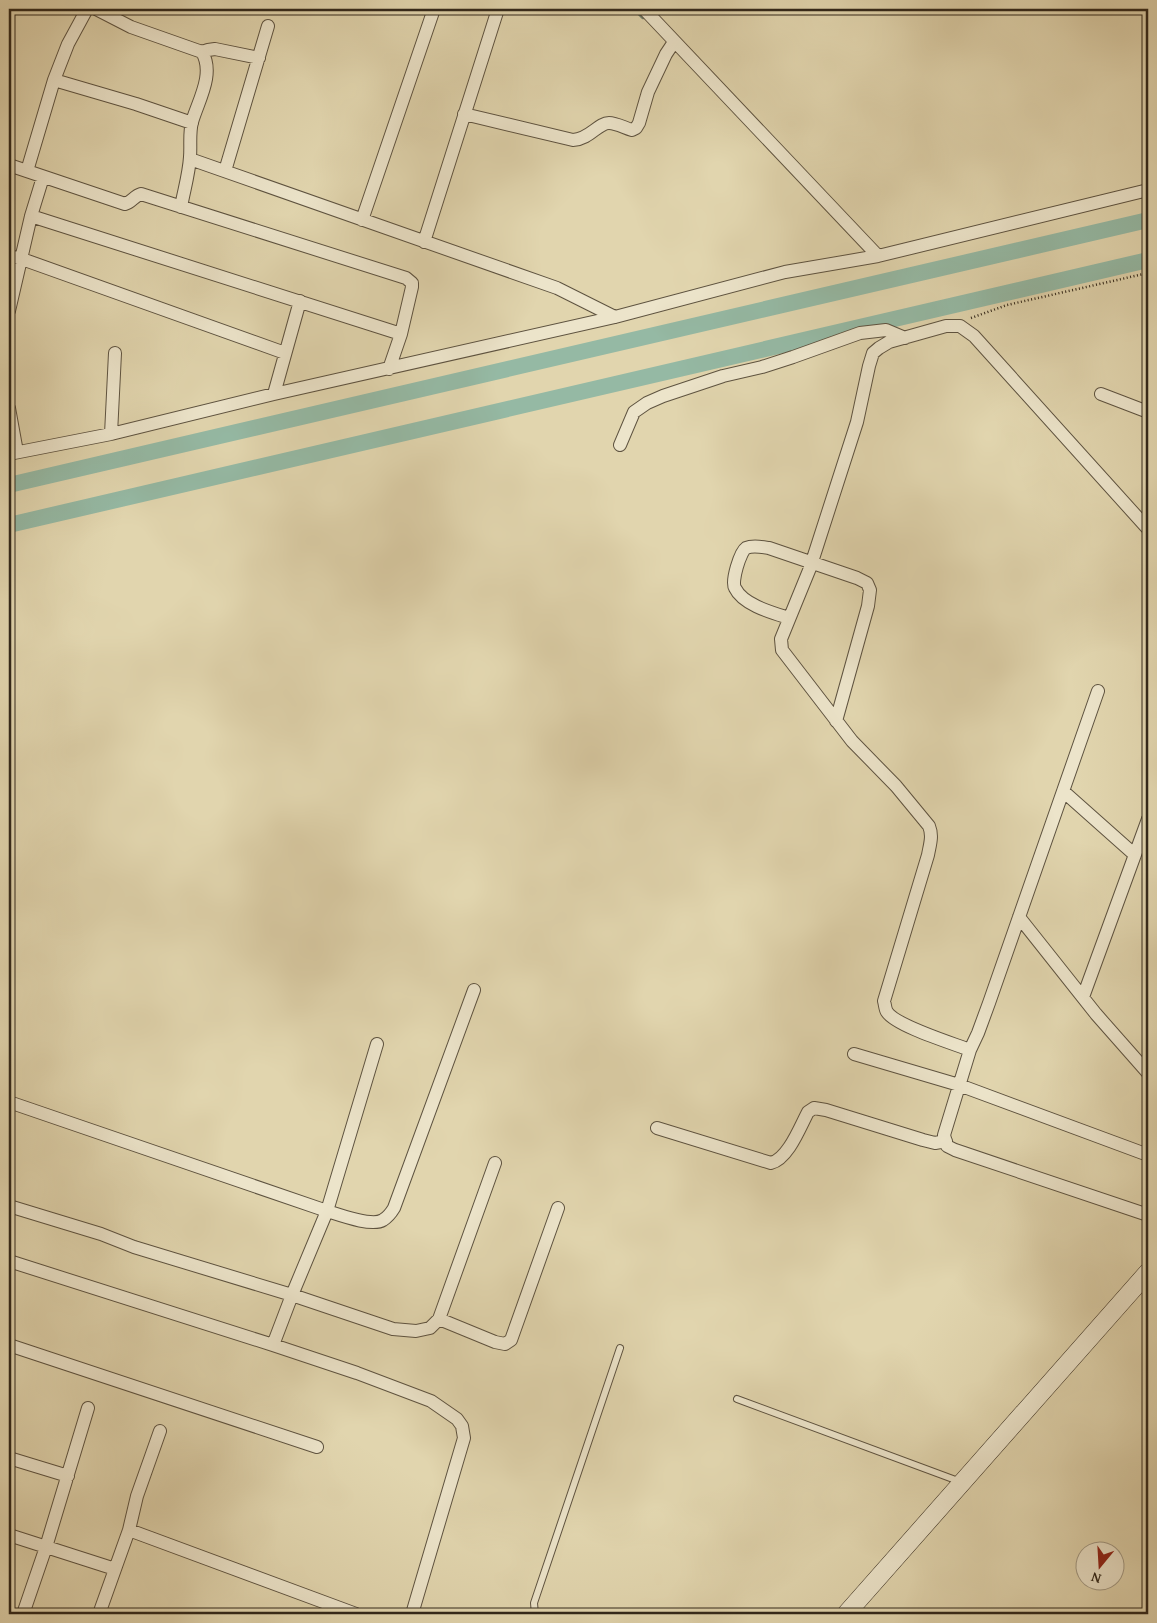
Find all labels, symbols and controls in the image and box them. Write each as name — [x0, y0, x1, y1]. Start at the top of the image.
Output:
north arrow — [1074, 1540, 1124, 1590]
text: N — [1088, 1567, 1104, 1589]

